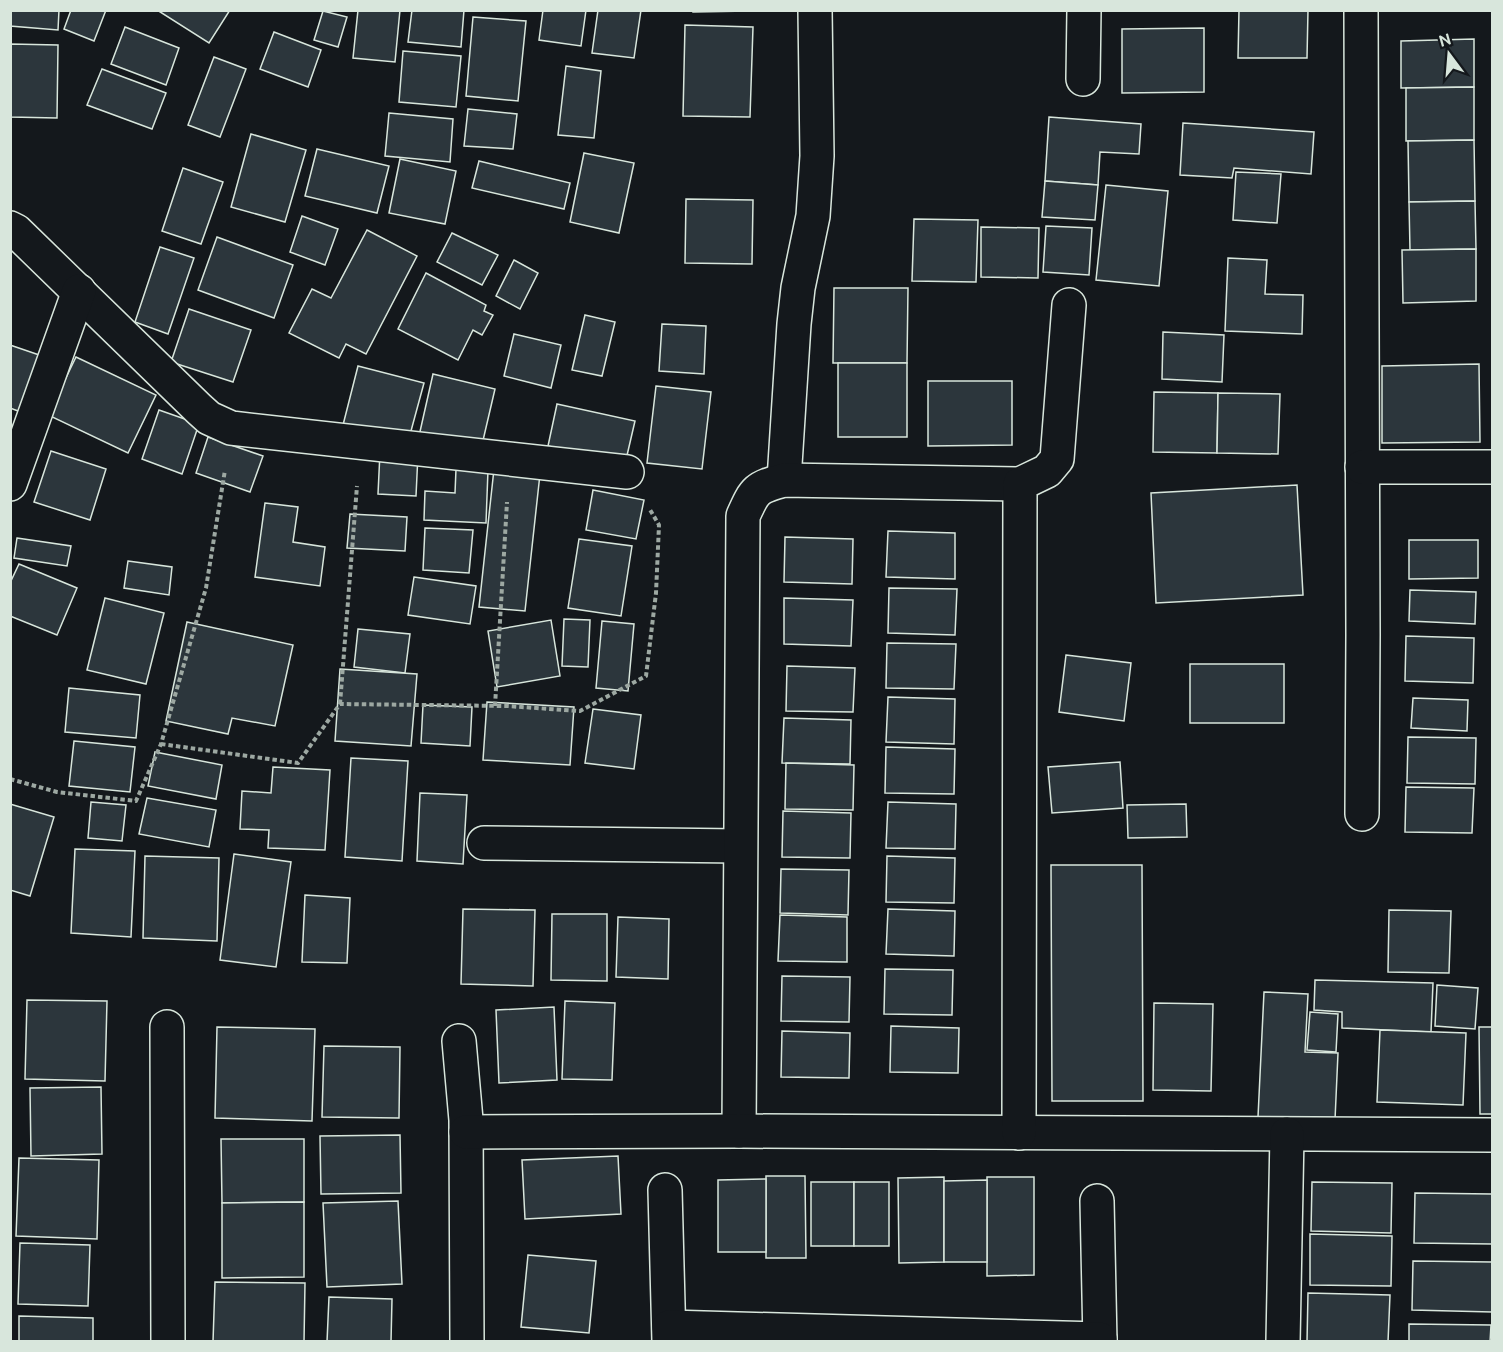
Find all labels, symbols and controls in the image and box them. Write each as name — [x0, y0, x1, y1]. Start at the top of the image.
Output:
north arrow — [1419, 24, 1479, 84]
text: N — [1437, 29, 1453, 50]

